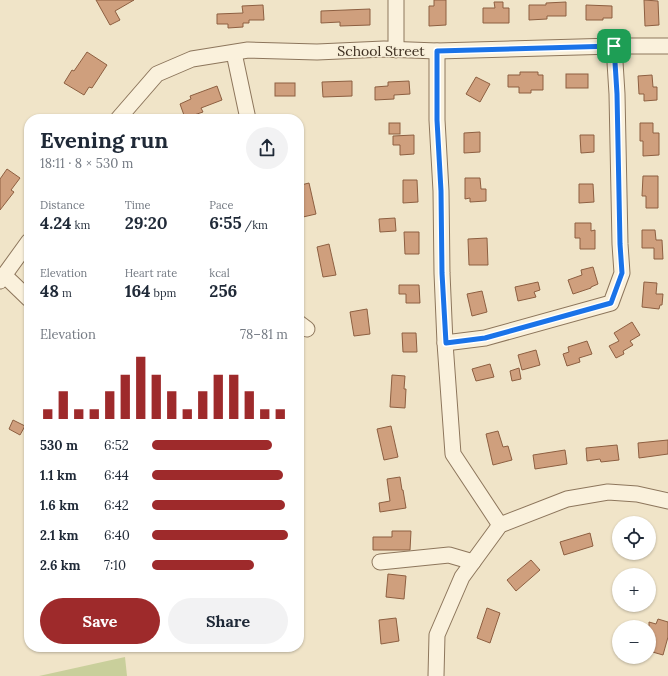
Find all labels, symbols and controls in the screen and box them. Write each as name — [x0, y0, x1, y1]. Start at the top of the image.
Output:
pin — [597, 29, 631, 63]
icon: arrive — [603, 35, 625, 57]
street label: School Street — [337, 42, 425, 60]
text: Evening run — [40, 126, 168, 154]
button: share — [246, 127, 288, 169]
text: 18:11 · 8 × 530 m — [40, 155, 133, 172]
text: Distance — [40, 198, 85, 212]
text: Time — [125, 198, 151, 212]
text: Pace — [209, 198, 233, 212]
text: 4.24 — [40, 212, 72, 234]
text: 29:20 — [125, 212, 168, 234]
text: 6:55 — [209, 212, 242, 234]
text: km — [72, 218, 90, 232]
text: /km — [242, 218, 268, 232]
text: Elevation — [40, 266, 87, 280]
text: Heart rate — [125, 266, 177, 280]
text: kcal — [209, 266, 230, 280]
text: 48 — [40, 280, 59, 302]
text: 164 — [125, 280, 151, 302]
text: 256 — [209, 280, 237, 302]
text: m — [59, 286, 72, 300]
text: bpm — [151, 286, 176, 300]
text: Elevation — [40, 326, 96, 343]
text: 78–81 m — [240, 326, 288, 343]
text: 530 m — [40, 437, 78, 454]
text: 6:52 — [104, 437, 129, 454]
text: 1.1 km — [40, 467, 77, 484]
text: 6:44 — [104, 467, 129, 484]
text: 1.6 km — [40, 497, 79, 514]
text: 6:42 — [104, 497, 129, 514]
map controls — [612, 516, 656, 664]
button: locate — [612, 516, 656, 560]
text: 2.1 km — [40, 527, 78, 544]
text: 6:40 — [104, 527, 130, 544]
text: 2.6 km — [40, 557, 81, 574]
text: 7:10 — [104, 557, 126, 574]
button: + — [612, 568, 656, 612]
button: Save — [40, 598, 160, 644]
button: Share — [168, 598, 288, 644]
button: − — [612, 620, 656, 664]

